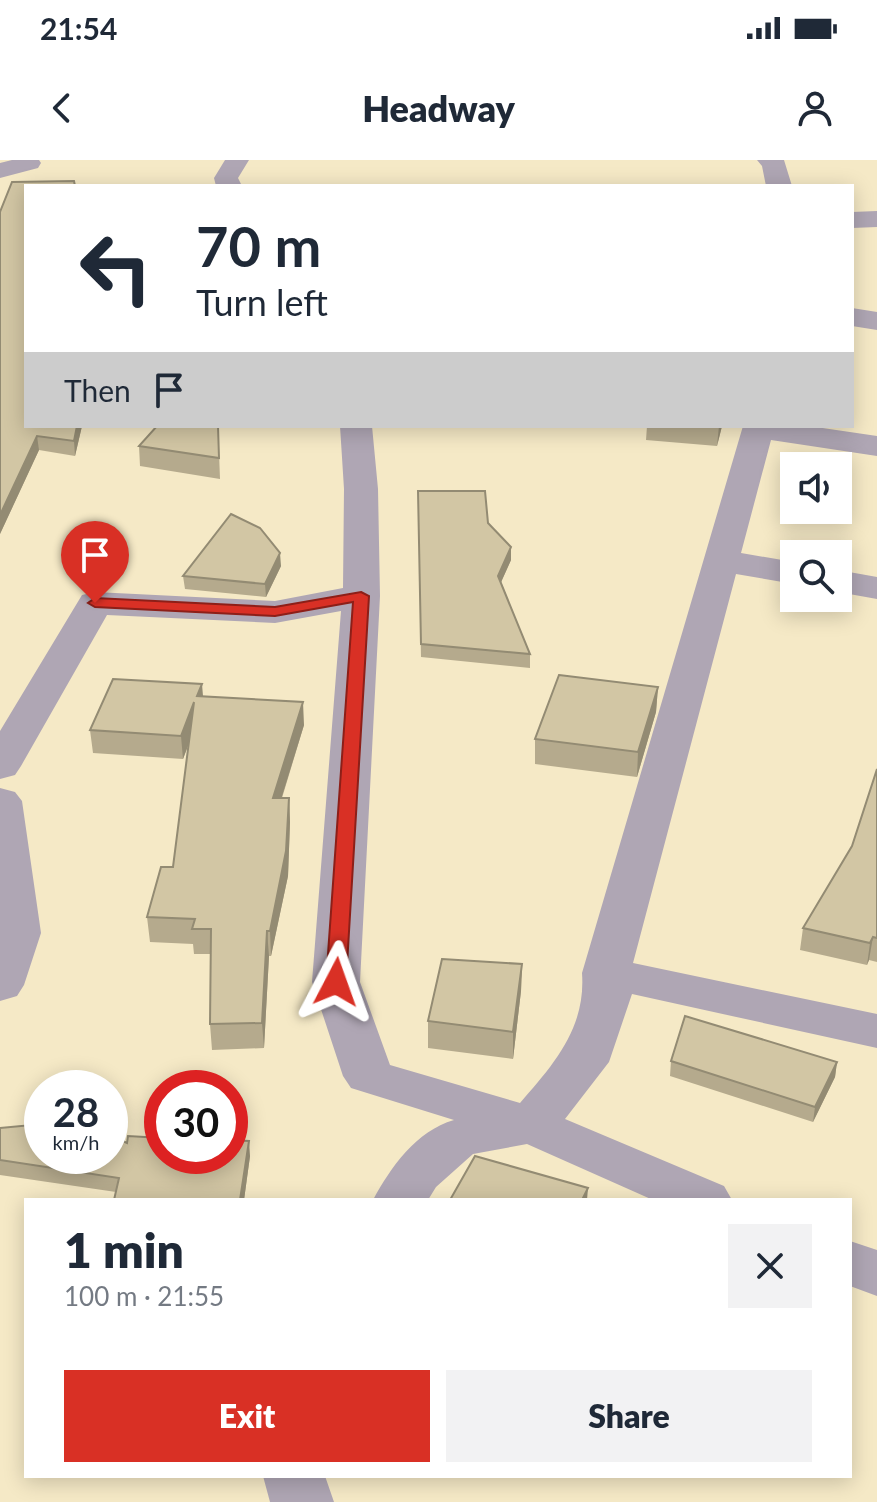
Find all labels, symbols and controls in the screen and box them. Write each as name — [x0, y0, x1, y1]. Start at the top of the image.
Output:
text: 21:54 — [40, 10, 117, 46]
icon: back — [40, 86, 84, 130]
text: Headway — [362, 86, 515, 130]
icon: person — [793, 86, 837, 130]
text: 70 m — [196, 212, 321, 279]
icon: left — [64, 216, 168, 320]
text: Turn left — [196, 280, 328, 324]
icon: arrive — [147, 368, 191, 412]
text: Then — [64, 372, 131, 408]
map controls — [780, 452, 852, 612]
button: sound — [780, 452, 852, 524]
pin — [61, 521, 129, 603]
icon: arrive — [73, 533, 117, 577]
button: search — [780, 540, 852, 612]
position arrow — [294, 940, 378, 1024]
speed limit sign: 30 — [144, 1070, 248, 1174]
text: 28 — [53, 1088, 99, 1136]
text: km/h — [53, 1130, 99, 1154]
text: 1 min — [64, 1221, 184, 1278]
button: close — [728, 1224, 812, 1308]
text: 100 m · 21:55 — [64, 1280, 224, 1312]
button: Exit — [64, 1370, 430, 1462]
button: Share — [446, 1370, 812, 1462]

